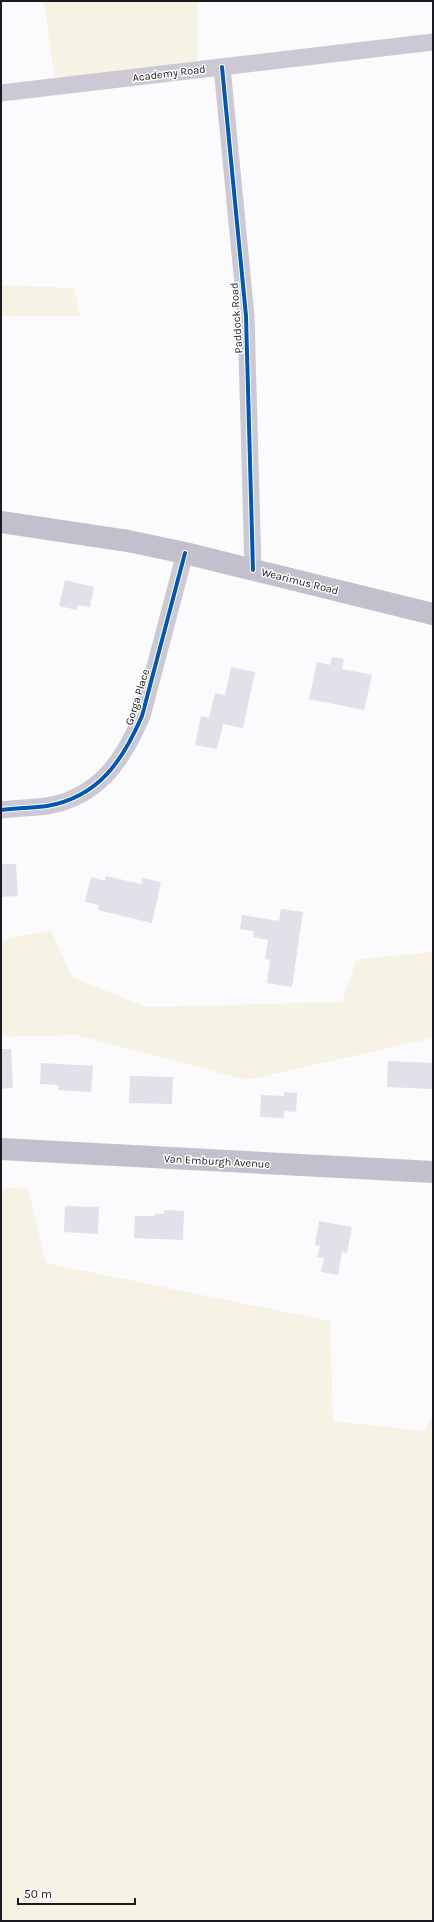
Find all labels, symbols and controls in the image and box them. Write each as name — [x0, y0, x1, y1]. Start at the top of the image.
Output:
street label: Academy Road — [132, 63, 206, 84]
street label: Paddock Road — [228, 282, 245, 354]
street label: Wearimus Road — [260, 566, 340, 597]
street label: Gorga Place — [123, 667, 152, 727]
street label: Van Emburgh Avenue — [164, 1152, 271, 1171]
scale bar — [18, 1880, 135, 1906]
text: 50 m — [24, 1887, 52, 1901]

